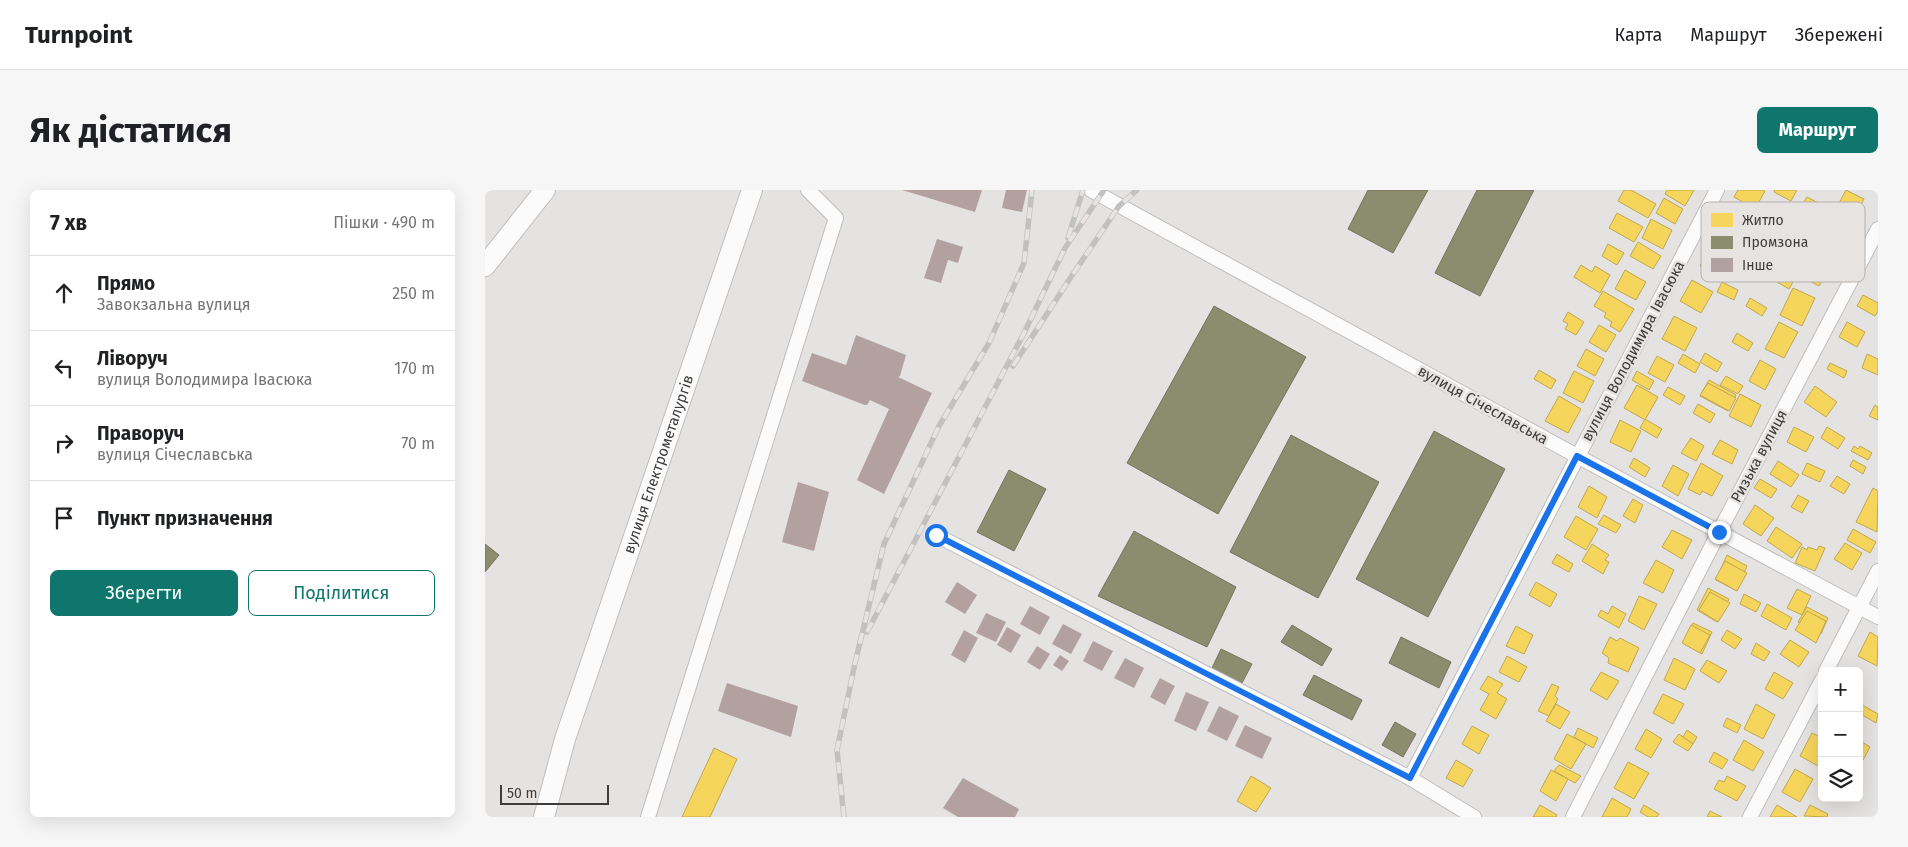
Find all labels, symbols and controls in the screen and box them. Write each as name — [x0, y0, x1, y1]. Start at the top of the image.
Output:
text: Turnpoint — [25, 21, 132, 49]
text: Карта — [1615, 24, 1662, 46]
text: Маршрут — [1690, 24, 1767, 46]
text: Збережені — [1795, 24, 1883, 46]
button: Маршрут — [1757, 107, 1878, 153]
text: Як дістатися — [30, 109, 232, 151]
legend — [1701, 202, 1865, 282]
text: 7 хв — [50, 210, 87, 236]
text: Житло — [1742, 212, 1784, 229]
text: Пішки · 490 m — [333, 213, 435, 232]
text: Промзона — [1742, 234, 1808, 251]
text: Інше — [1742, 257, 1773, 274]
street label: вулиця Володимира Івасюка — [1578, 258, 1688, 444]
text: Прямо — [97, 272, 155, 295]
icon: ahead — [50, 279, 78, 307]
text: 250 m — [392, 284, 435, 303]
text: Завокзальна вулиця — [97, 295, 251, 314]
text: Ліворуч — [97, 347, 168, 370]
icon: left — [50, 354, 78, 382]
text: 170 m — [394, 359, 435, 378]
street label: вулиця Січеславська — [1415, 362, 1551, 448]
text: вулиця Володимира Івасюка — [97, 370, 312, 389]
street label: вулиця Електрометалургів — [620, 373, 697, 556]
street label: Ризька вулиця — [1727, 407, 1791, 505]
text: Праворуч — [97, 422, 184, 445]
icon: right — [50, 429, 78, 457]
text: 70 m — [401, 434, 435, 453]
text: вулиця Січеславська — [97, 445, 253, 464]
icon: arrive — [50, 504, 78, 532]
text: Пункт призначення — [97, 507, 273, 530]
route end — [1708, 521, 1731, 544]
route start — [925, 524, 948, 547]
button: Зберегти — [50, 570, 238, 616]
button: Поділитися — [248, 570, 435, 616]
map controls — [1818, 667, 1863, 802]
button: + — [1818, 667, 1863, 712]
button: − — [1818, 712, 1863, 757]
button: layers — [1818, 757, 1863, 802]
scale bar — [500, 782, 609, 805]
text: 50 m — [507, 785, 538, 802]

